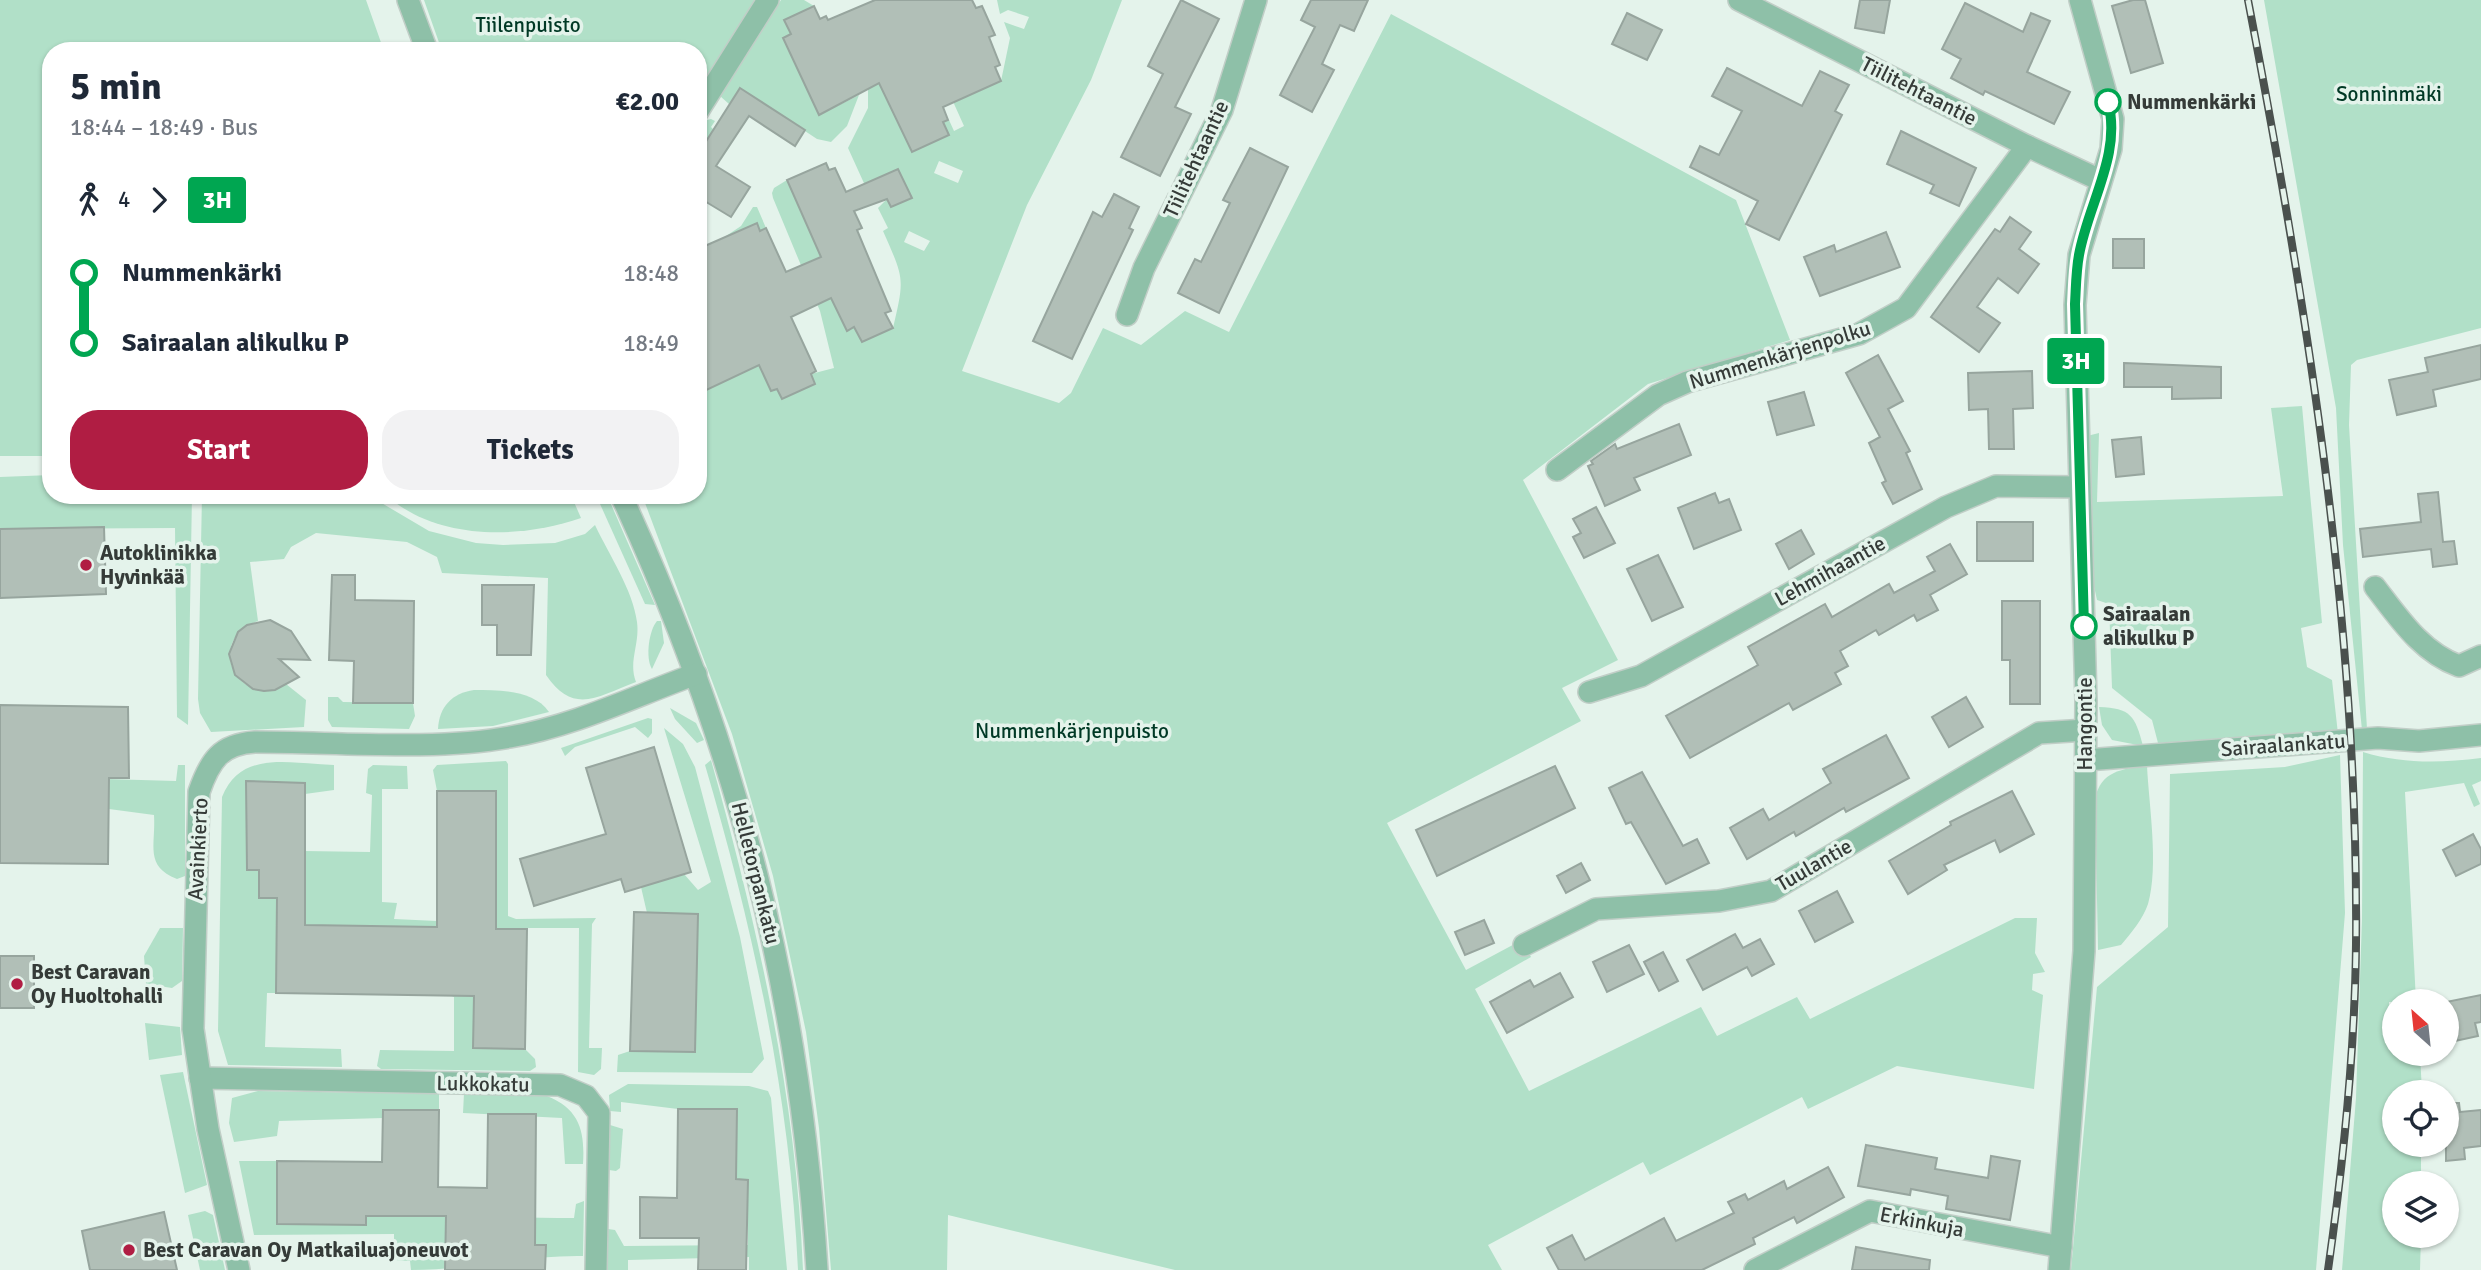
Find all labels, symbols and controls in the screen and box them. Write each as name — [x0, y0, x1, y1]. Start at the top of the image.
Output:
park label: Tiilenpuisto — [475, 12, 581, 38]
street label: Tiilitehtaantie — [1857, 51, 1981, 131]
text: 5 min — [70, 63, 162, 110]
park label: Sonninmäki — [2336, 81, 2442, 107]
text: €2.00 — [615, 86, 679, 118]
marker: Nummenkärki — [2095, 89, 2121, 115]
place label: Nummenkärki — [2127, 89, 2256, 115]
street label: Tiilitehtaantie — [1158, 96, 1234, 222]
text: 18:44 – 18:49 · Bus — [70, 113, 258, 142]
icon: walk — [70, 181, 108, 219]
icon: forward — [140, 181, 178, 219]
text: 4 — [118, 185, 130, 214]
text: 3H — [202, 185, 232, 215]
text: Nummenkärki — [122, 257, 282, 289]
text: 18:48 — [623, 259, 679, 288]
street label: Nummenkärjenpolku — [1686, 315, 1874, 395]
text: Sairaalan alikulku P — [122, 327, 349, 359]
text: 18:49 — [623, 329, 679, 358]
line badge: 3H — [2044, 338, 2108, 384]
text: 3H — [2061, 346, 2091, 376]
button: Start — [70, 410, 368, 490]
button: Tickets — [382, 410, 679, 490]
street label: Lehmihaantie — [1770, 530, 1890, 612]
place label: Autoklinikka Hyvinkää — [100, 540, 217, 590]
marker: Autoklinikka Hyvinkää — [78, 557, 94, 573]
place label: Sairaalan alikulku P — [2103, 601, 2194, 651]
marker: Sairaalan alikulku P — [2071, 613, 2097, 639]
street label: Hangontie — [2072, 677, 2098, 771]
park label: Nummenkärjenpuisto — [975, 718, 1169, 744]
street label: Sairaalankatu — [2220, 728, 2346, 762]
street label: Avainkierto — [182, 797, 214, 901]
street label: Helletorpankatu — [726, 799, 786, 947]
street label: Tuulantie — [1771, 833, 1857, 897]
place label: Best Caravan Oy Huoltohalli — [31, 959, 163, 1009]
marker: Best Caravan Oy Huoltohalli — [9, 976, 25, 992]
north arrow — [2382, 989, 2459, 1066]
map controls — [2382, 989, 2459, 1248]
street label: Lukkokatu — [436, 1070, 530, 1098]
button: locate — [2382, 1080, 2459, 1157]
button: layers — [2382, 1171, 2459, 1248]
street label: Erkinkuja — [1878, 1201, 1966, 1243]
place label: Best Caravan Oy Matkailuajoneuvot — [143, 1237, 469, 1263]
marker: Best Caravan Oy Matkailuajoneuvot — [121, 1242, 137, 1258]

